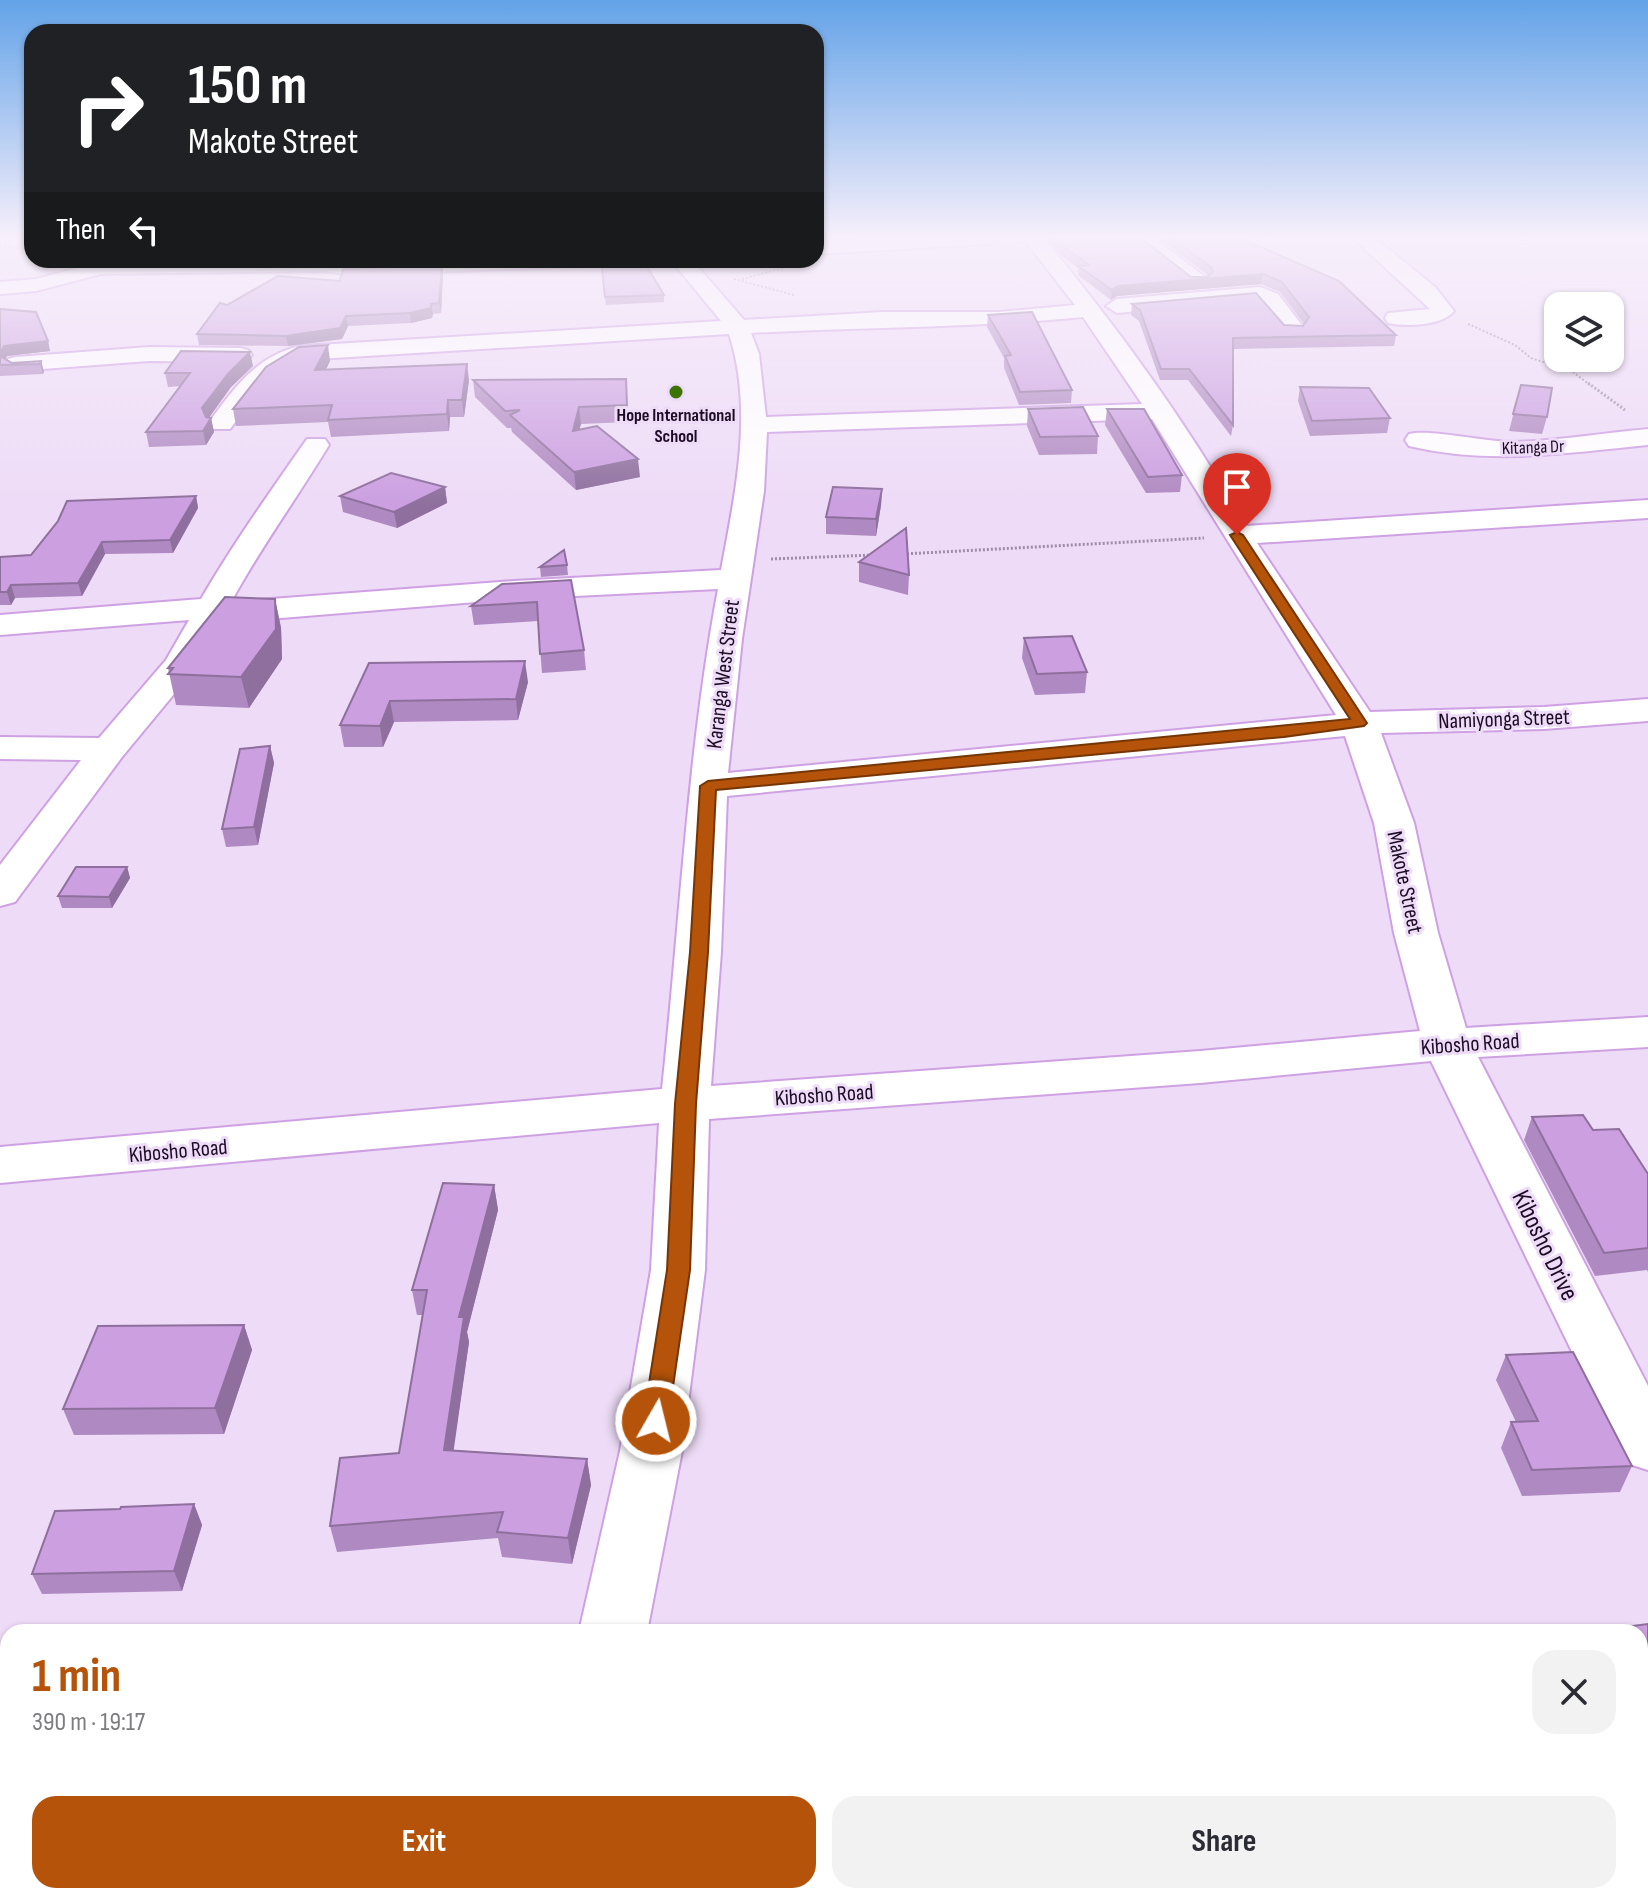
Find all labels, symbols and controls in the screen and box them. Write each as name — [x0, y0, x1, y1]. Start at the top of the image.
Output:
text: 150 m — [188, 53, 307, 120]
icon: right — [56, 56, 160, 160]
text: Makote Street — [188, 121, 358, 164]
icon: left — [122, 208, 166, 252]
text: Then — [56, 212, 106, 248]
map controls — [1544, 292, 1624, 372]
button: layers — [1544, 292, 1624, 372]
marker: Hope International School — [667, 383, 685, 401]
place label: Hope International School — [617, 405, 735, 447]
street label: Kitanga Dr — [1501, 436, 1565, 459]
pin — [1203, 453, 1271, 535]
icon: arrive — [1215, 465, 1259, 509]
street label: Karanga West Street — [701, 598, 746, 750]
street label: Namiyonga Street — [1438, 704, 1571, 735]
street label: Makote Street — [1381, 829, 1429, 936]
street label: Kibosho Road — [1420, 1028, 1520, 1061]
street label: Kibosho Road — [774, 1079, 874, 1112]
street label: Kibosho Road — [128, 1134, 229, 1169]
street label: Kibosho Drive — [1505, 1185, 1585, 1306]
position arrow — [614, 1379, 698, 1463]
text: 1 min — [32, 1648, 121, 1705]
button: close — [1532, 1650, 1616, 1734]
text: 390 m · 19:17 — [32, 1707, 145, 1738]
button: Exit — [32, 1796, 816, 1888]
button: Share — [832, 1796, 1616, 1888]

